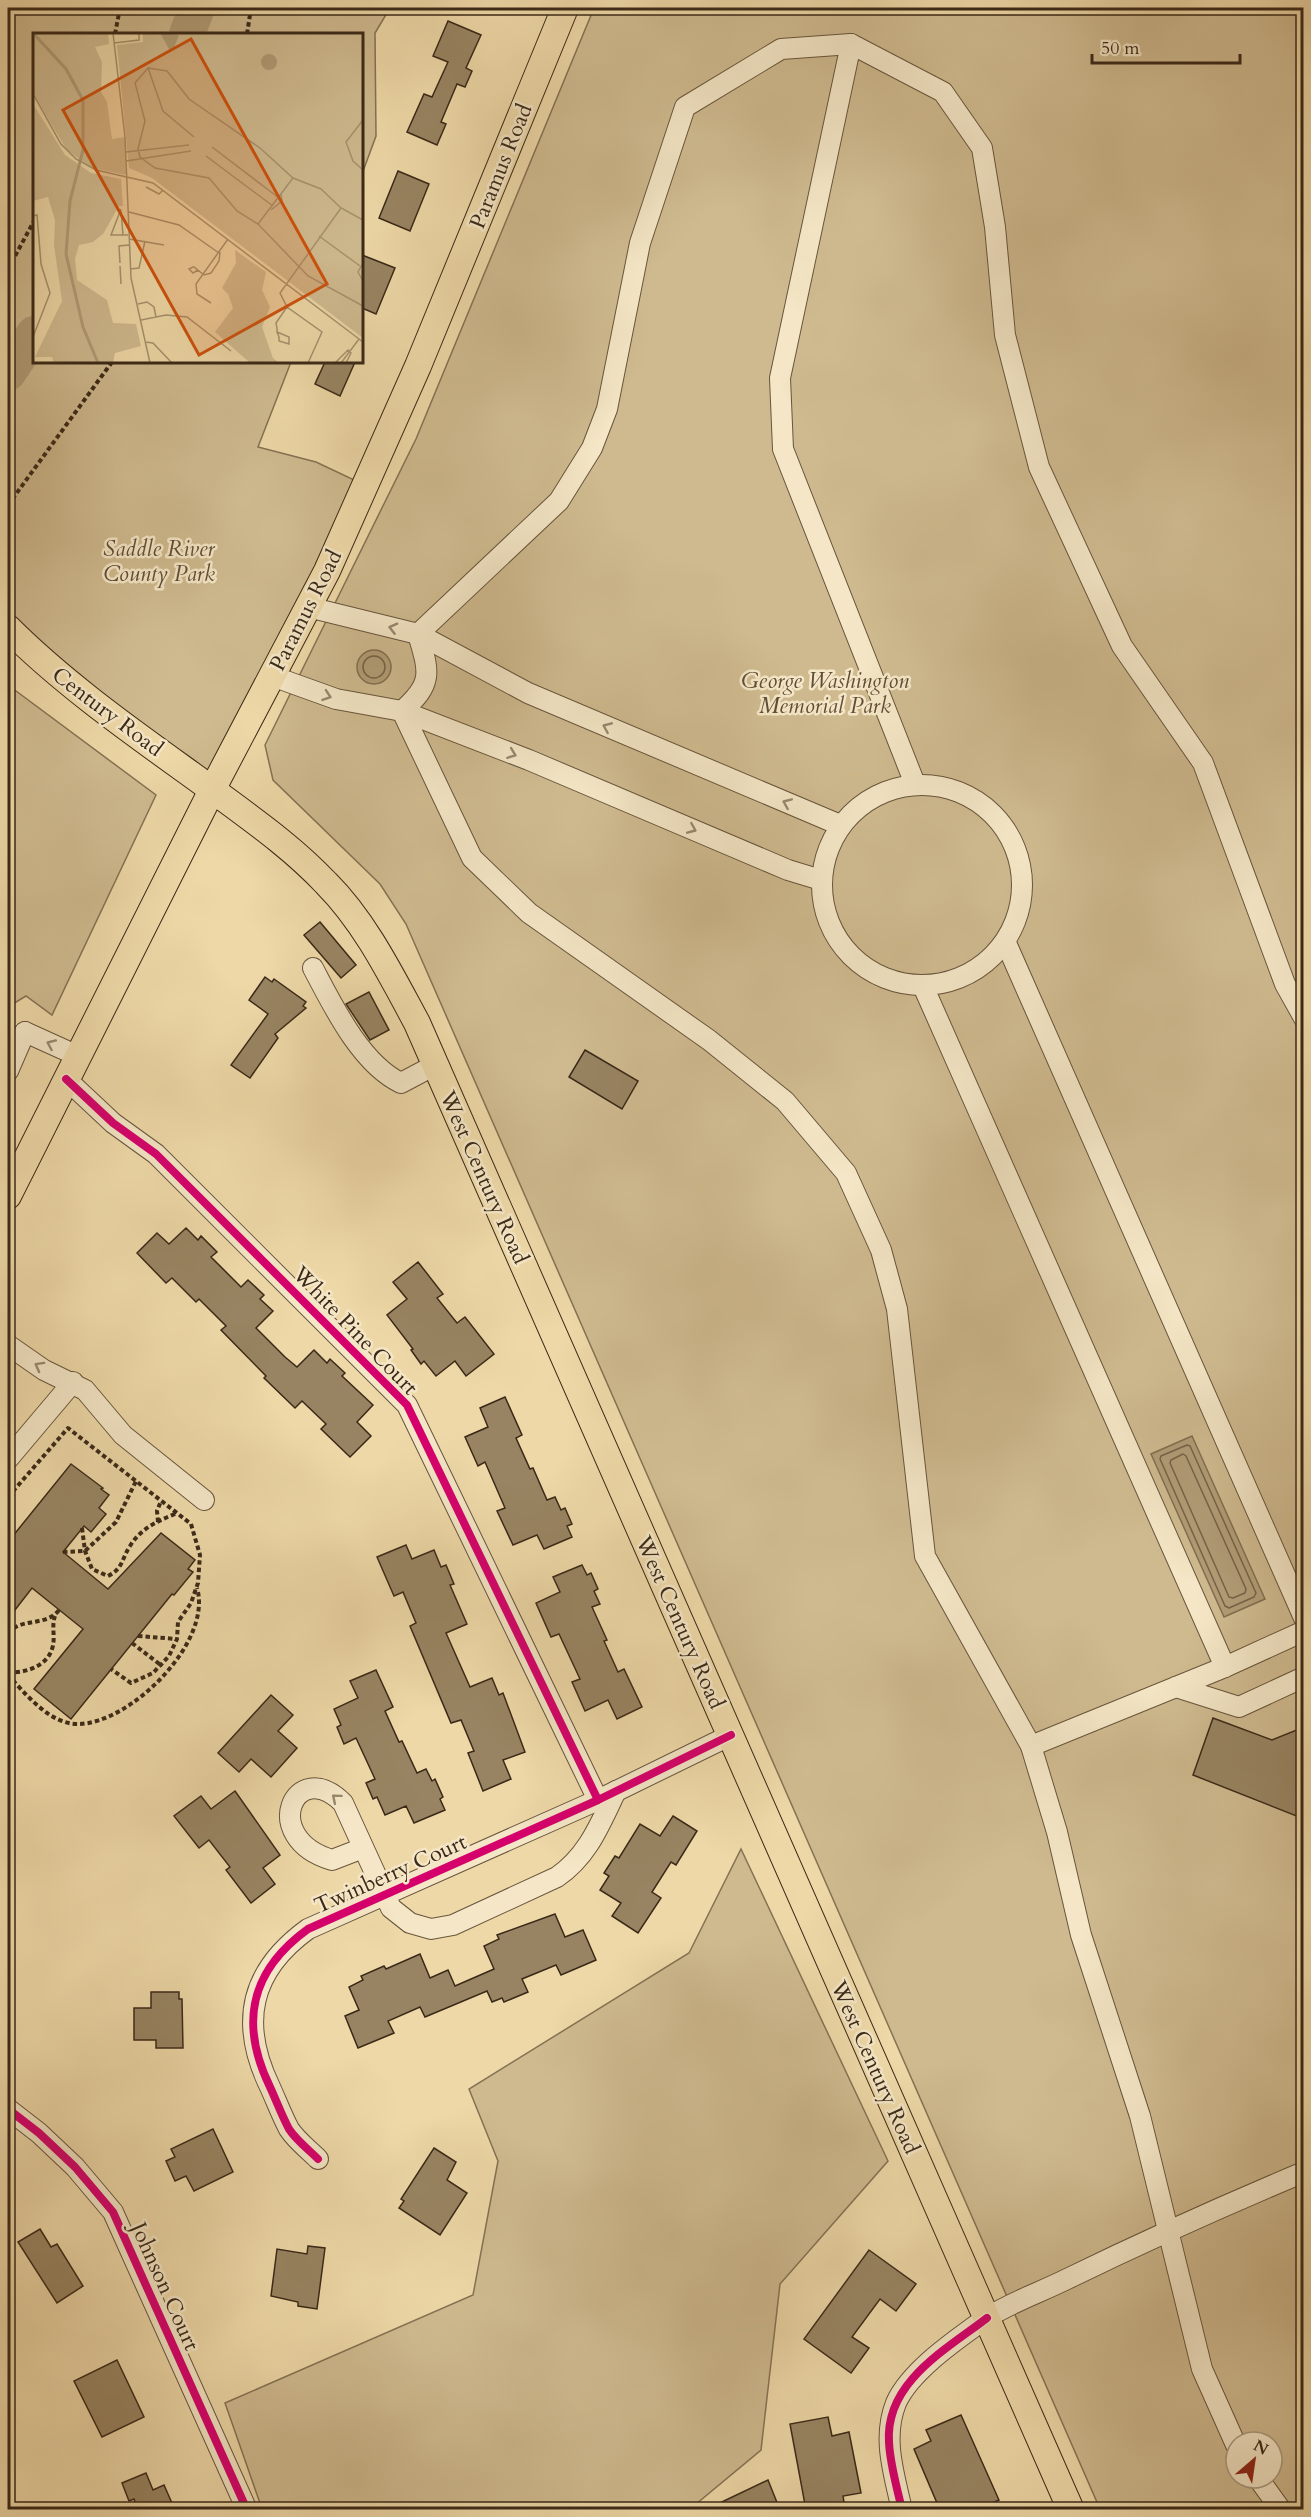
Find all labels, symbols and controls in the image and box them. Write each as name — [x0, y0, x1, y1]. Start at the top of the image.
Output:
scale bar — [1092, 27, 1240, 65]
inset map — [33, 33, 363, 363]
text: 50 m — [1101, 36, 1140, 61]
street label: Paramus Road — [462, 99, 540, 233]
park label: Saddle River County Park — [103, 534, 215, 589]
street label: Paramus Road — [262, 544, 349, 676]
one-way arrow — [388, 622, 398, 635]
street label: Century Road — [46, 660, 169, 764]
park label: George Washington Memorial Park — [741, 666, 909, 721]
one-way arrow — [321, 688, 332, 701]
one-way arrow — [602, 722, 613, 734]
one-way arrow — [507, 746, 517, 759]
one-way arrow — [782, 798, 793, 810]
one-way arrow — [686, 822, 697, 834]
one-way arrow — [47, 1039, 58, 1051]
street label: West Century Road — [432, 1085, 536, 1269]
street label: White Pine Court — [285, 1259, 425, 1402]
one-way arrow — [34, 1362, 45, 1373]
street label: West Century Road — [628, 1530, 732, 1714]
one-way arrow — [332, 1794, 343, 1805]
street label: Twinberry Court — [310, 1827, 471, 1921]
street label: West Century Road — [823, 1975, 927, 2159]
street label: Johnson Court — [122, 2215, 207, 2355]
north arrow — [1224, 2430, 1284, 2490]
text: N — [1249, 2435, 1272, 2461]

